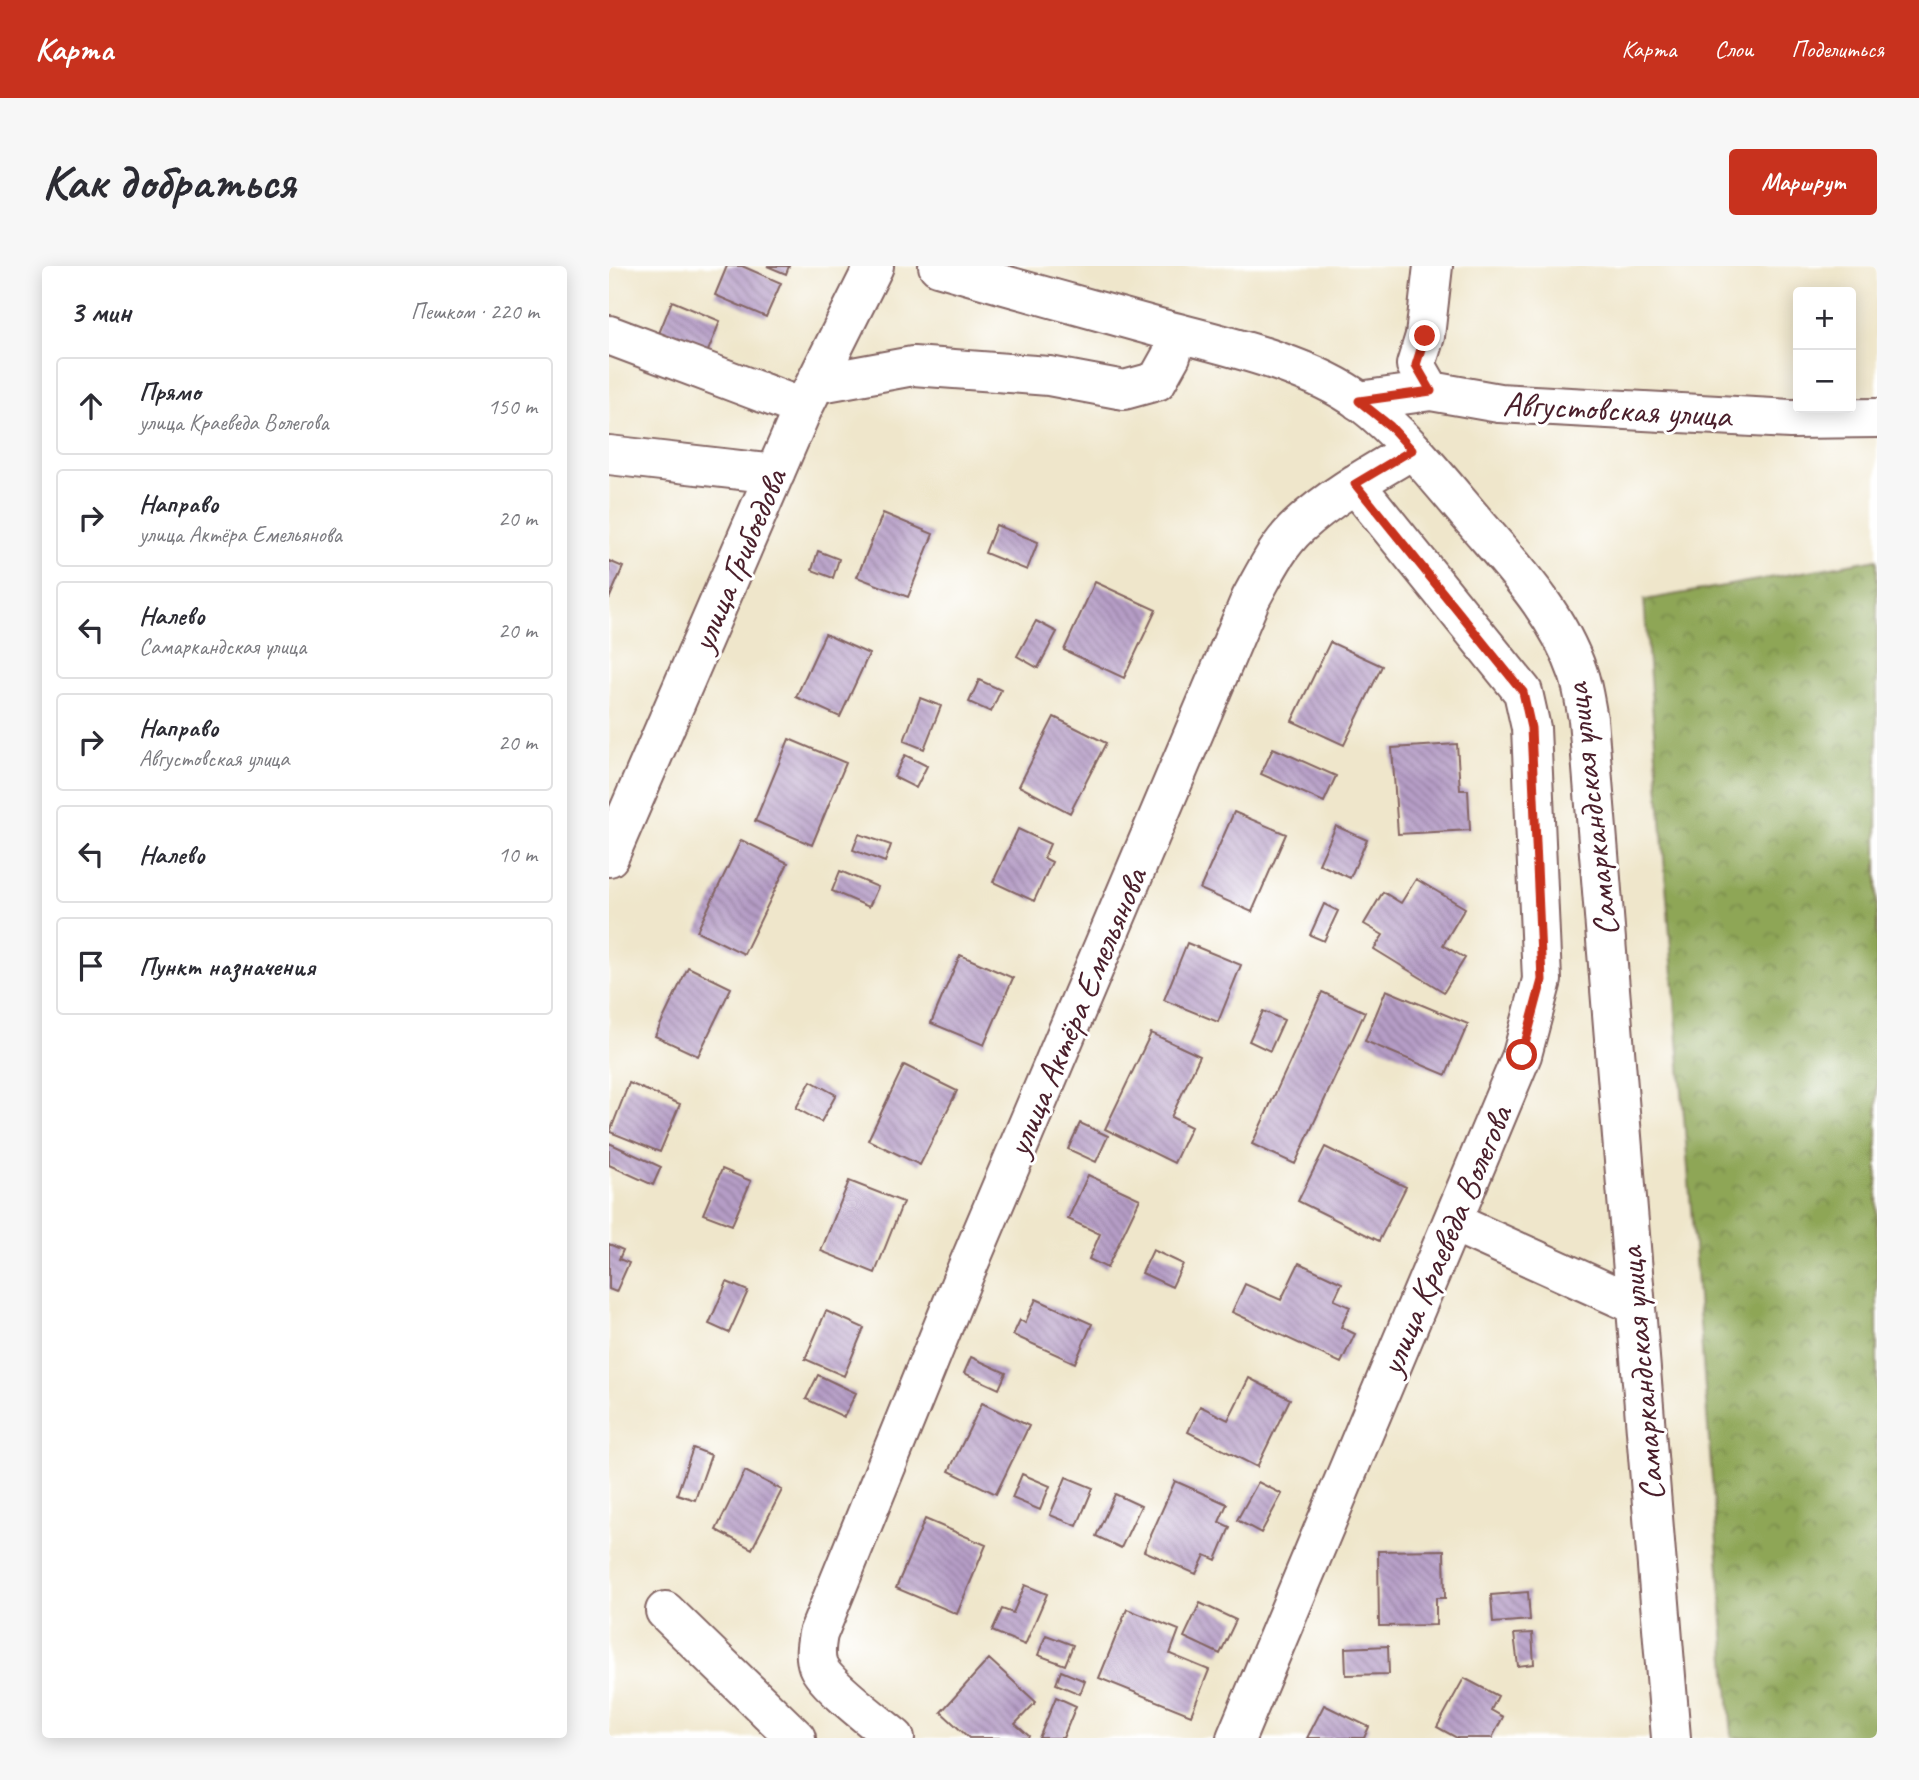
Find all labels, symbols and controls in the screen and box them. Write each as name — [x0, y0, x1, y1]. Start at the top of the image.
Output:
text: Карта — [35, 28, 114, 70]
text: Карта — [1622, 34, 1676, 64]
text: Слои — [1714, 34, 1753, 64]
text: Поделиться — [1791, 34, 1884, 64]
button: Маршрут — [1729, 149, 1877, 215]
text: Как добраться — [42, 151, 295, 213]
map controls — [1793, 287, 1856, 413]
button: + — [1793, 287, 1856, 350]
text: 3 мин — [70, 293, 131, 331]
text: Пешком · 220 m — [411, 297, 539, 326]
route end — [1409, 320, 1440, 351]
button: − — [1793, 350, 1856, 413]
text: Прямо — [139, 375, 201, 408]
street label: Августовская улица — [1502, 381, 1735, 438]
icon: ahead — [72, 387, 110, 425]
text: 150 m — [488, 392, 537, 421]
text: улица Краеведа Волегова — [139, 408, 329, 437]
street label: улица Грибоедова — [679, 460, 798, 660]
text: Направо — [139, 487, 218, 520]
icon: right — [72, 499, 110, 537]
text: 20 m — [498, 504, 537, 533]
text: улица Актёра Емельянова — [139, 520, 342, 549]
text: Налево — [139, 599, 205, 632]
icon: left — [72, 611, 110, 649]
text: 20 m — [498, 616, 537, 645]
text: Самаркандская улица — [139, 632, 306, 661]
street label: Самаркандская улица — [1553, 679, 1629, 939]
text: Направо — [139, 711, 218, 744]
icon: right — [72, 723, 110, 761]
text: 20 m — [498, 728, 537, 757]
text: Августовская улица — [139, 744, 289, 773]
icon: left — [72, 835, 110, 873]
text: Налево — [139, 838, 205, 871]
text: 10 m — [498, 840, 537, 869]
street label: улица Актёра Емельянова — [995, 860, 1158, 1165]
icon: arrive — [72, 947, 110, 985]
text: Пункт назначения — [139, 950, 315, 983]
route start — [1506, 1039, 1537, 1070]
street label: улица Краеведа Волегова — [1368, 1097, 1523, 1384]
street label: Самаркандская улица — [1608, 1243, 1675, 1503]

